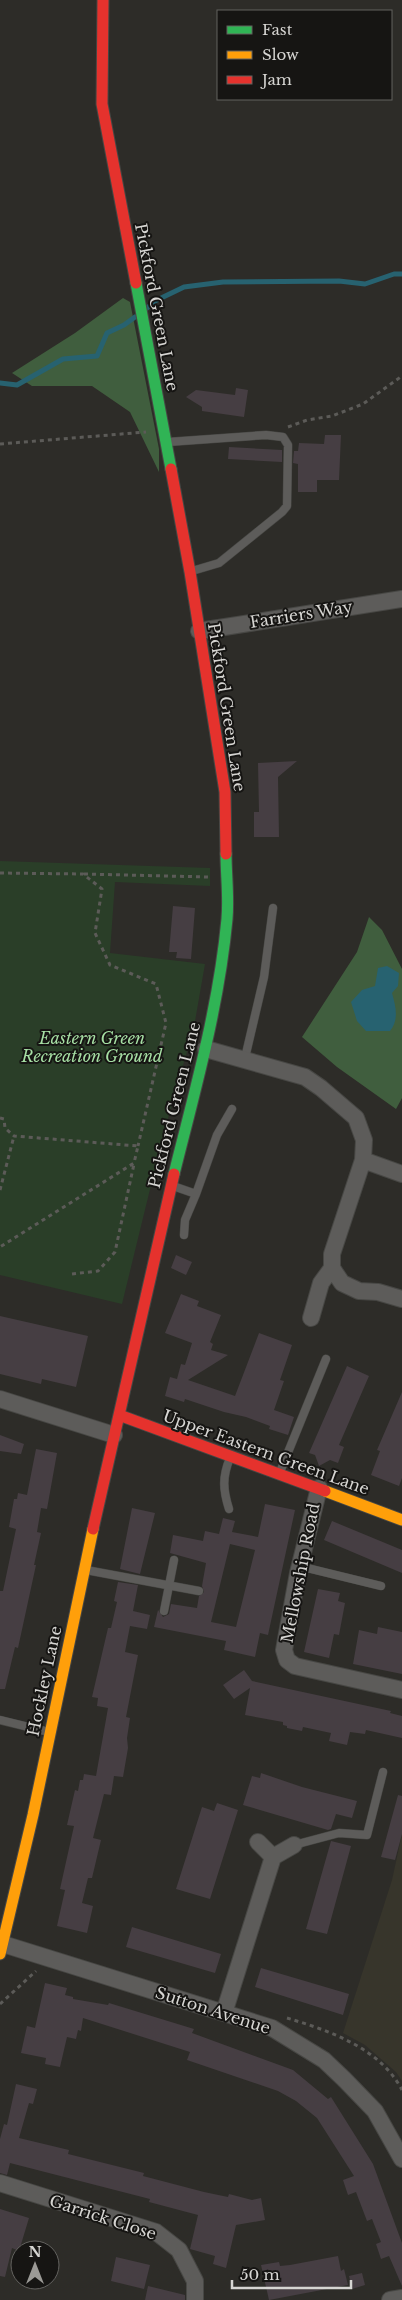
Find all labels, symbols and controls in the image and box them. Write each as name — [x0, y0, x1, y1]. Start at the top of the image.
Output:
legend — [217, 10, 392, 100]
text: Fast — [262, 20, 293, 39]
text: Slow — [262, 45, 299, 64]
text: Jam — [260, 70, 292, 89]
street label: Pickford Green Lane — [131, 221, 183, 393]
street label: Farriers Way — [248, 596, 355, 632]
street label: Pickford Green Lane — [204, 621, 250, 793]
street label: Pickford Green Lane — [144, 1020, 204, 1190]
park label: Eastern Green Recreation Ground — [20, 1028, 163, 1066]
street label: Upper Eastern Green Lane — [160, 1405, 372, 1499]
street label: Mellowship Road — [277, 1501, 323, 1645]
street label: Hockley Lane — [23, 1624, 65, 1738]
street label: Sutton Avenue — [153, 1982, 273, 2038]
street label: Garrick Close — [47, 2190, 159, 2244]
north arrow — [10, 2240, 60, 2290]
text: N — [28, 2243, 42, 2261]
scale bar — [232, 2258, 351, 2290]
text: 50 m — [240, 2265, 280, 2284]

